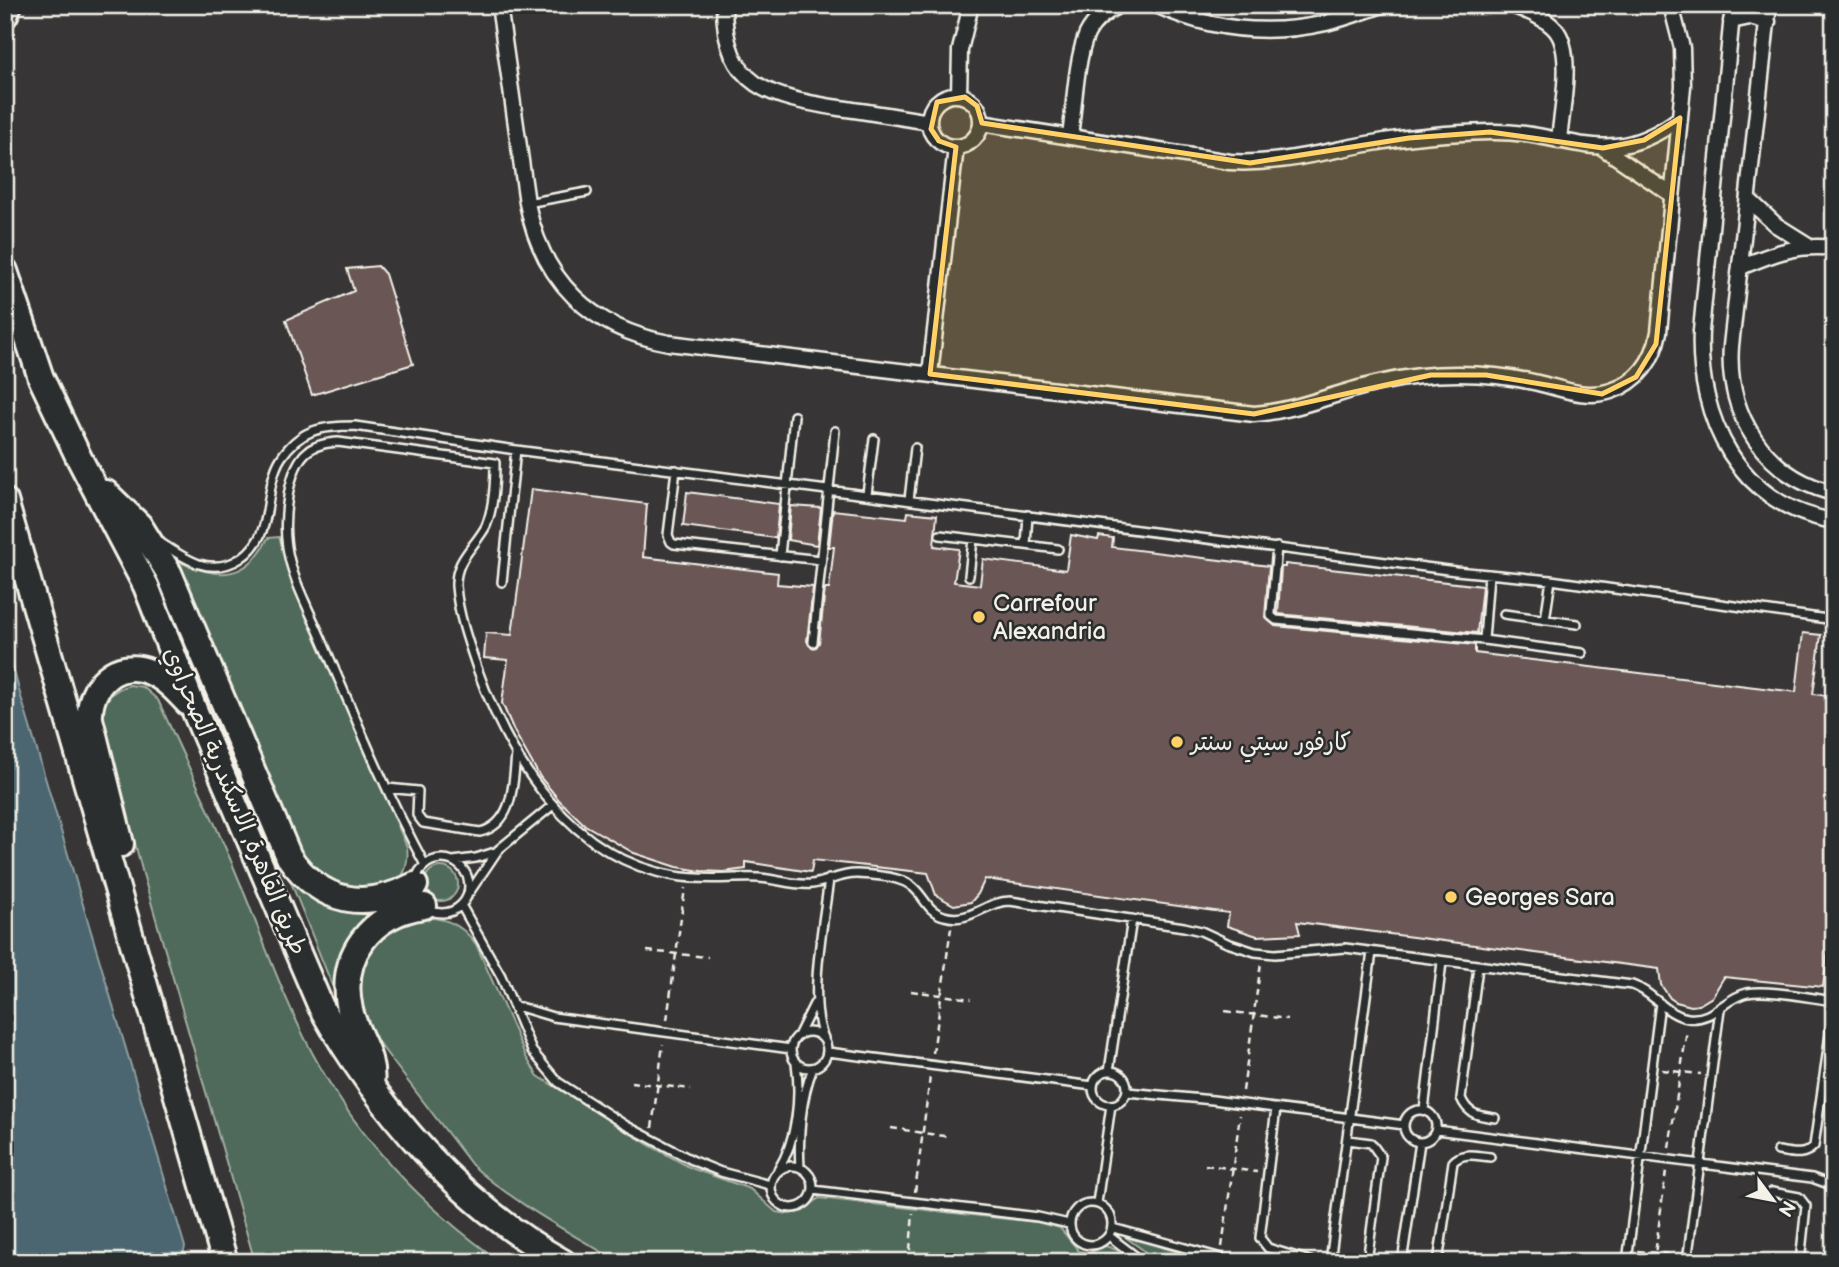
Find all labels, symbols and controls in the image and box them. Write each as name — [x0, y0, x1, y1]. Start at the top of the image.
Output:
place label: Carrefour Alexandria — [993, 589, 1106, 646]
marker: Carrefour Alexandria — [971, 609, 987, 625]
street label: طريق القاهرة, الاسكندرية الصحراوي — [155, 643, 313, 960]
place label: كارفور سيتي سنتر — [1189, 728, 1351, 763]
marker: كارفور سيتي سنتر — [1169, 734, 1185, 750]
place label: Georges Sara — [1465, 883, 1615, 912]
marker: Georges Sara — [1443, 889, 1459, 905]
north arrow — [1738, 1166, 1808, 1236]
text: N — [1773, 1196, 1800, 1220]

